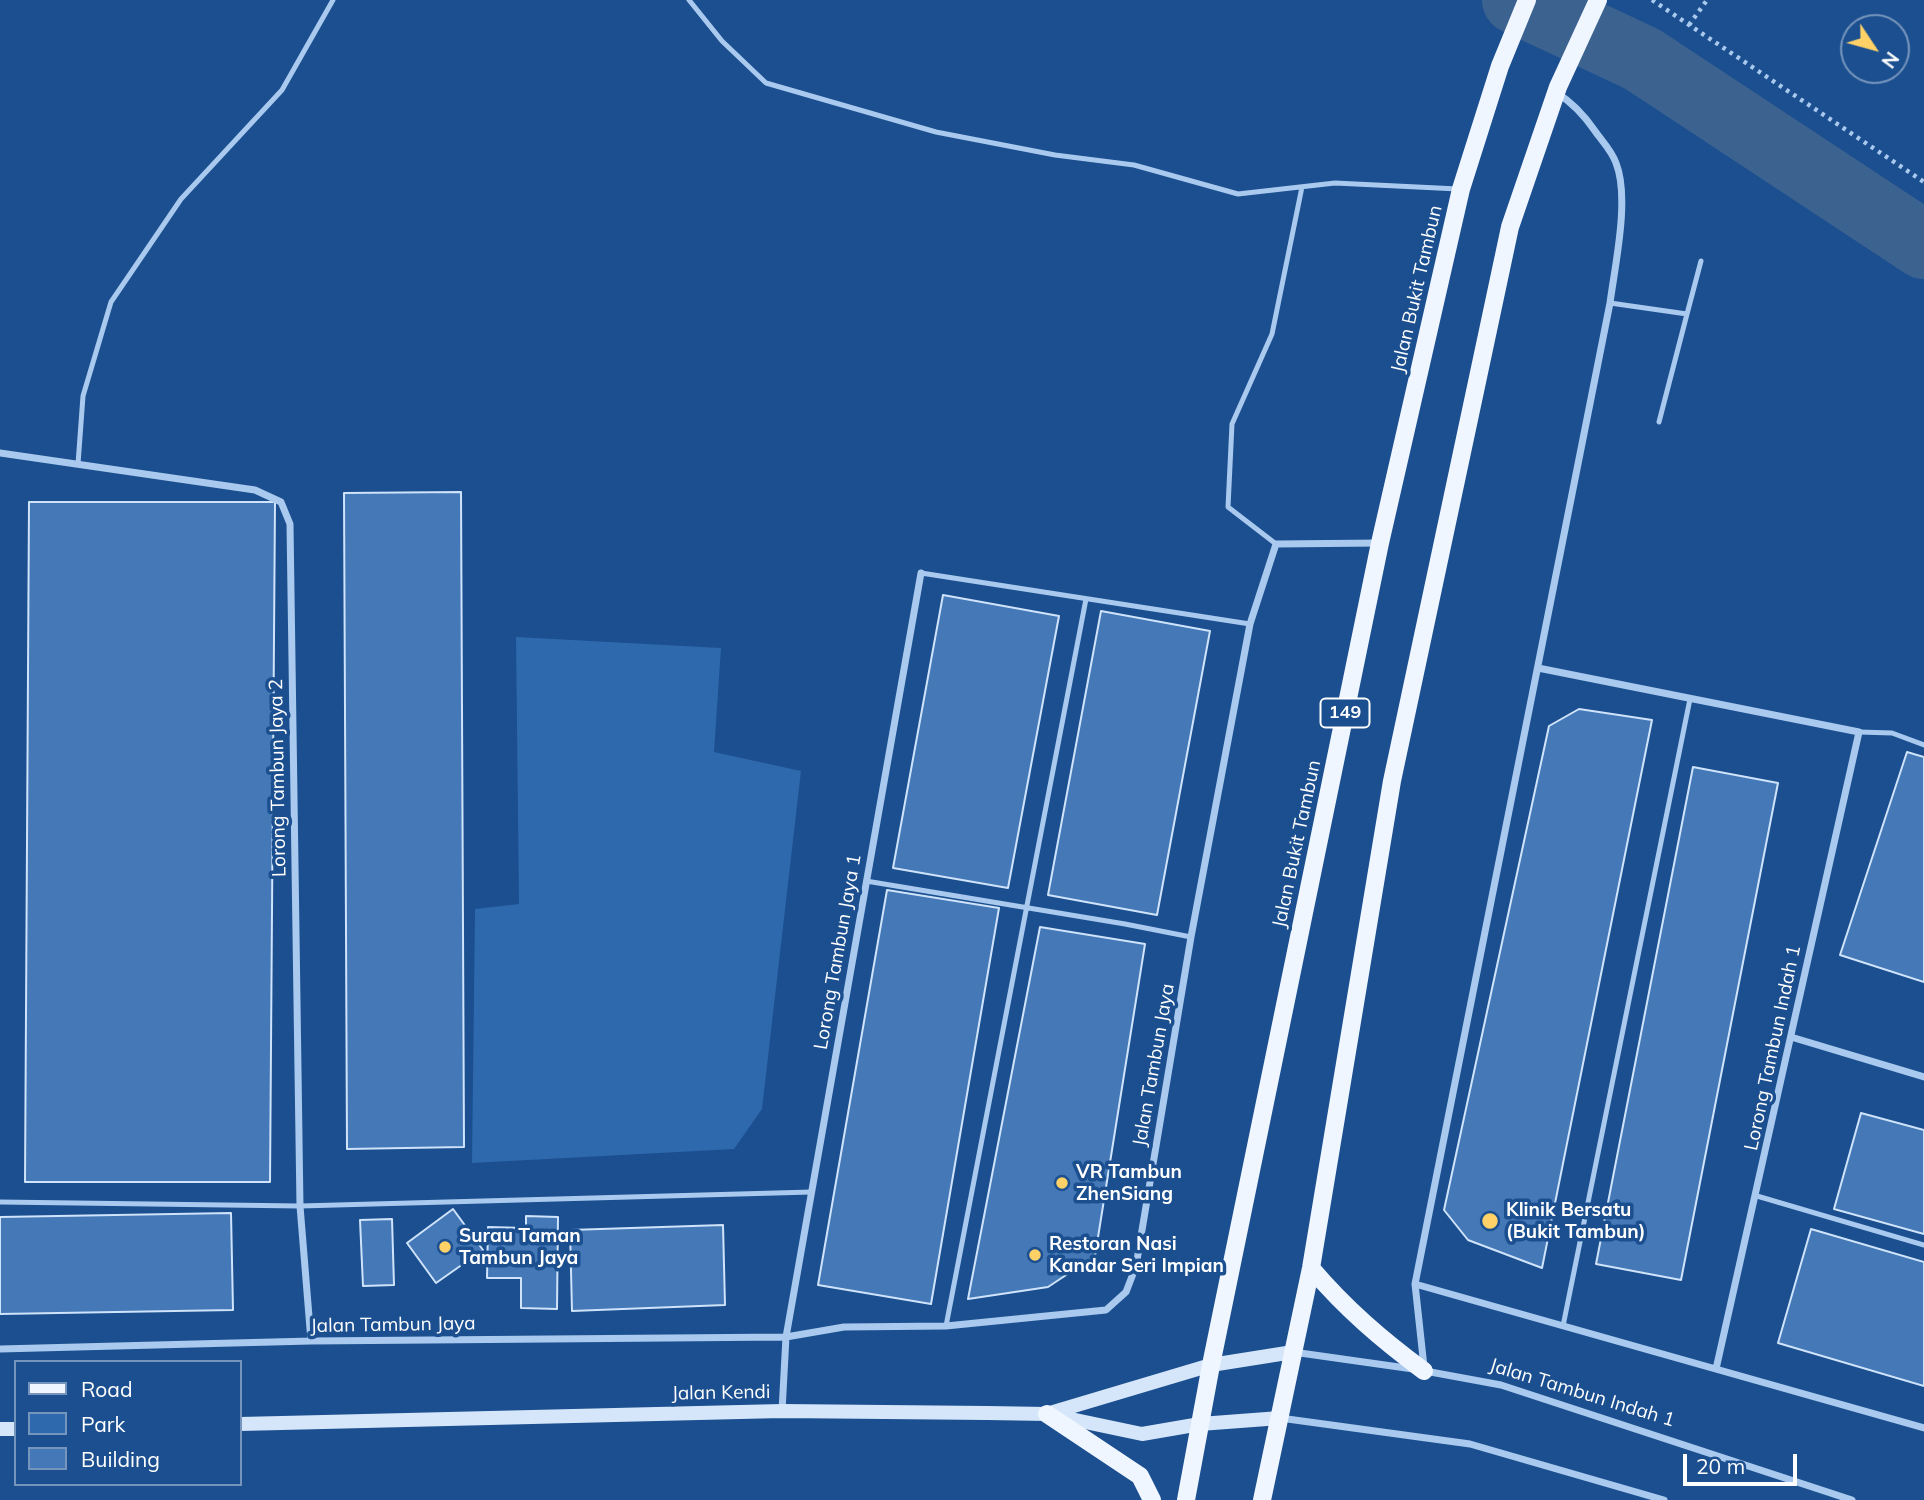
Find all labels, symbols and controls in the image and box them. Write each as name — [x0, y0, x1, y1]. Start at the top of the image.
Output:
north arrow — [1840, 14, 1910, 84]
text: N — [1876, 47, 1904, 73]
street label: Jalan Bukit Tambun — [1387, 203, 1447, 375]
street label: Lorong Tambun Jaya 2 — [265, 679, 291, 877]
road number: 149 — [1320, 698, 1370, 728]
street label: Jalan Bukit Tambun — [1268, 758, 1326, 930]
street label: Lorong Tambun Jaya 1 — [810, 852, 866, 1052]
street label: Lorong Tambun Indah 1 — [1740, 943, 1806, 1153]
street label: Jalan Tambun Jaya — [1128, 982, 1180, 1148]
place label: VR Tambun ZhenSiang — [1076, 1161, 1182, 1205]
marker: VR Tambun ZhenSiang — [1054, 1175, 1070, 1191]
place label: Klinik Bersatu (Bukit Tambun) — [1506, 1199, 1646, 1243]
marker: Klinik Bersatu (Bukit Tambun) — [1480, 1211, 1500, 1231]
place label: Surau Taman Tambun Jaya — [459, 1225, 581, 1269]
place label: Restoran Nasi Kandar Seri Impian — [1049, 1233, 1224, 1277]
marker: Surau Taman Tambun Jaya — [437, 1239, 453, 1255]
marker: Restoran Nasi Kandar Seri Impian — [1027, 1247, 1043, 1263]
street label: Jalan Tambun Jaya — [310, 1312, 476, 1338]
street label: Jalan Tambun Indah 1 — [1487, 1354, 1677, 1432]
legend — [14, 1360, 242, 1486]
text: Road — [81, 1376, 132, 1402]
street label: Jalan Kendi — [671, 1381, 771, 1405]
text: Park — [81, 1411, 125, 1437]
scale bar — [1686, 1440, 1800, 1484]
text: Building — [81, 1446, 160, 1472]
text: 20 m — [1696, 1453, 1745, 1479]

